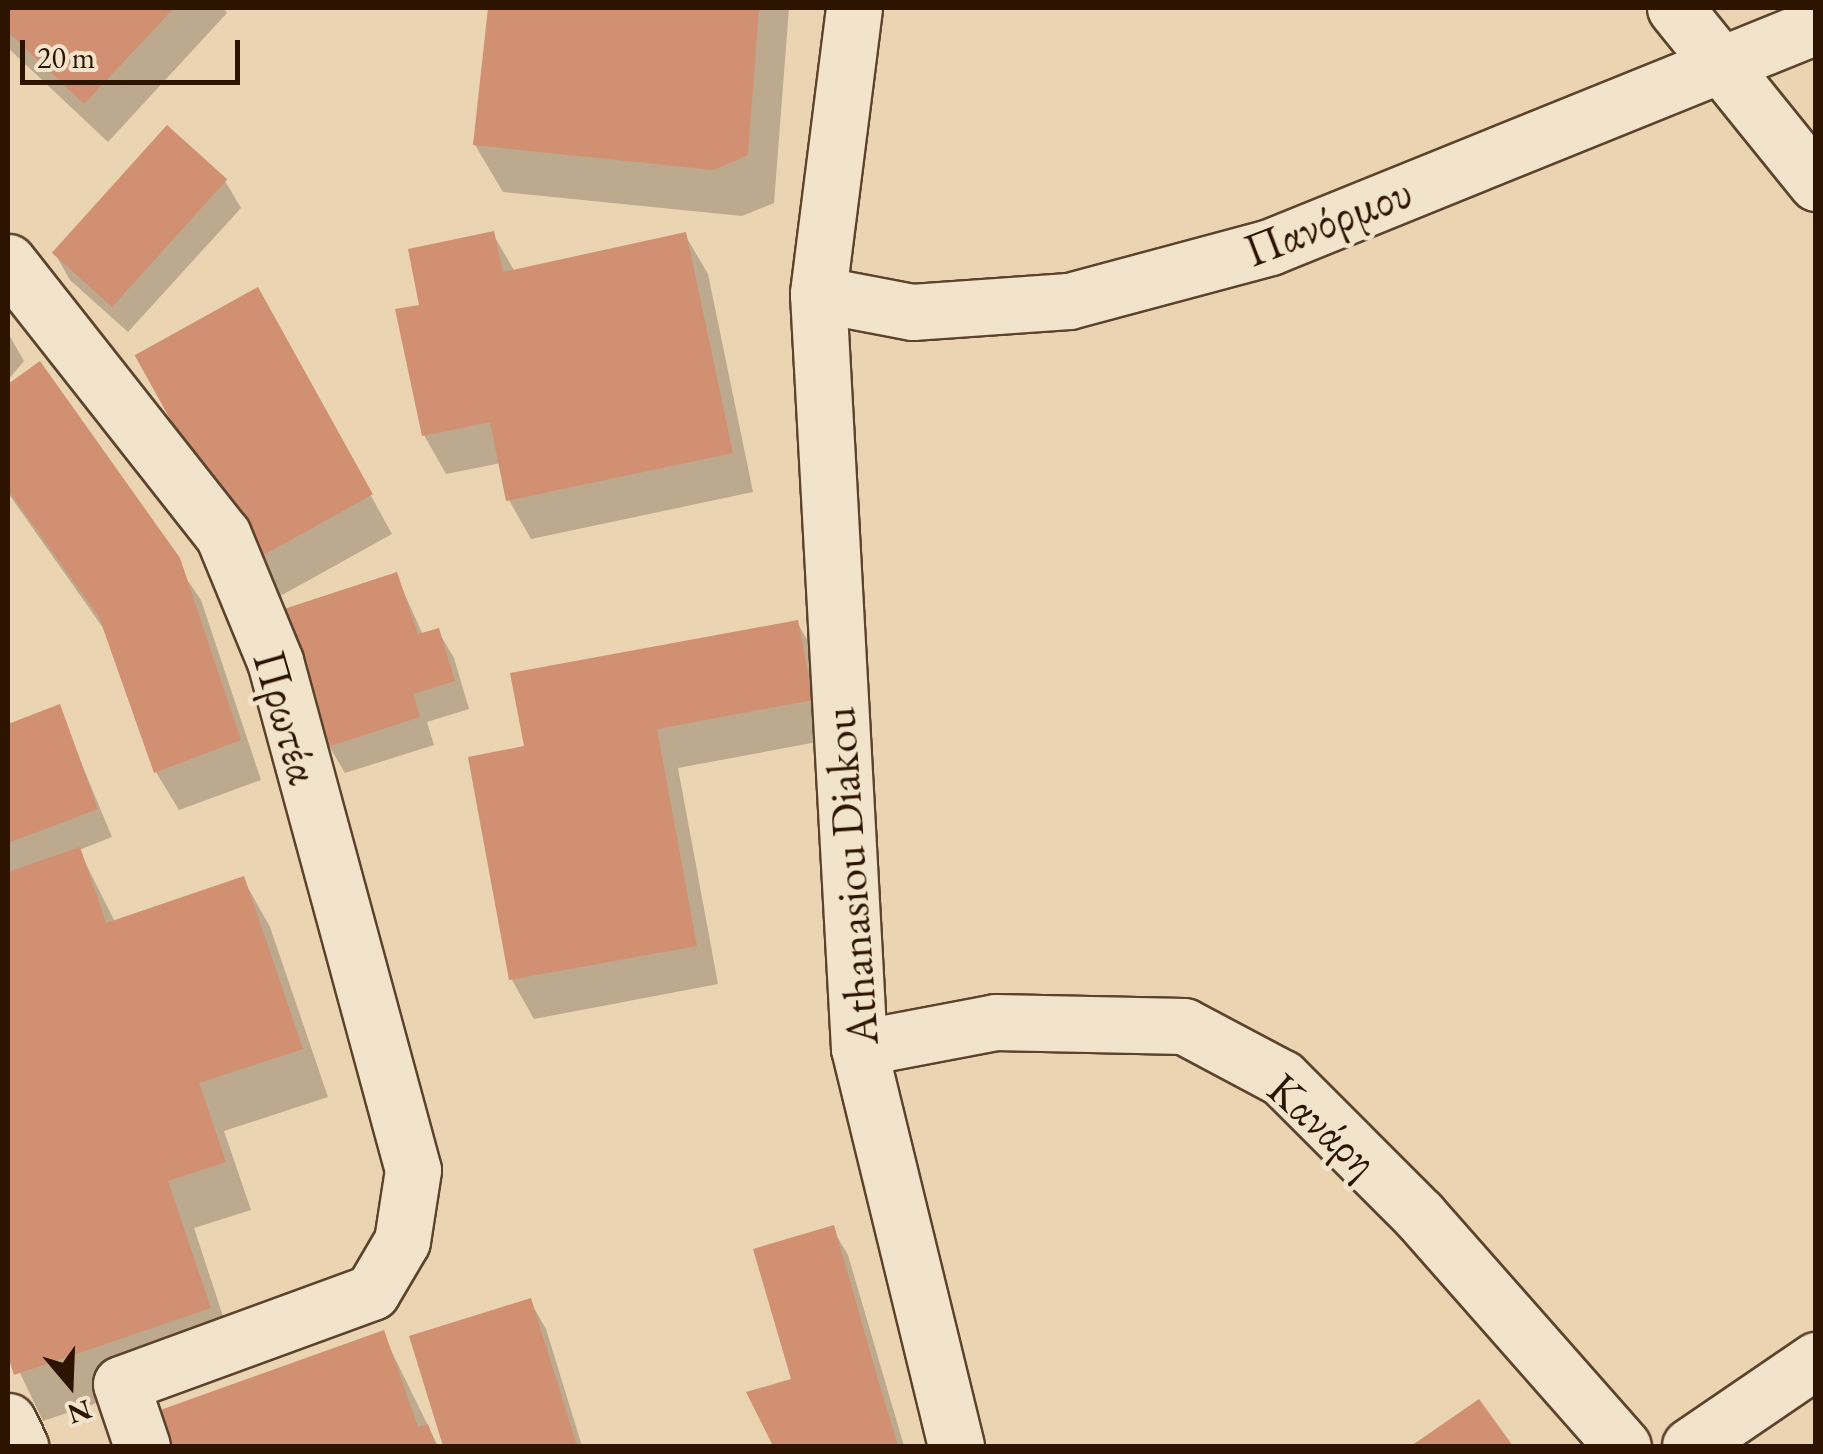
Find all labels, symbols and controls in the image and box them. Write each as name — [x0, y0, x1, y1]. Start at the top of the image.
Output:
scale bar — [25, 20, 245, 82]
text: 20 m — [37, 38, 95, 77]
street label: Πανόρμου — [1237, 164, 1419, 278]
street label: Πρωτέα — [242, 644, 332, 790]
street label: Athanasiou Diakou — [812, 705, 890, 1047]
street label: Κανάρη — [1257, 1062, 1389, 1188]
north arrow — [20, 1334, 120, 1434]
text: N — [63, 1392, 96, 1433]

